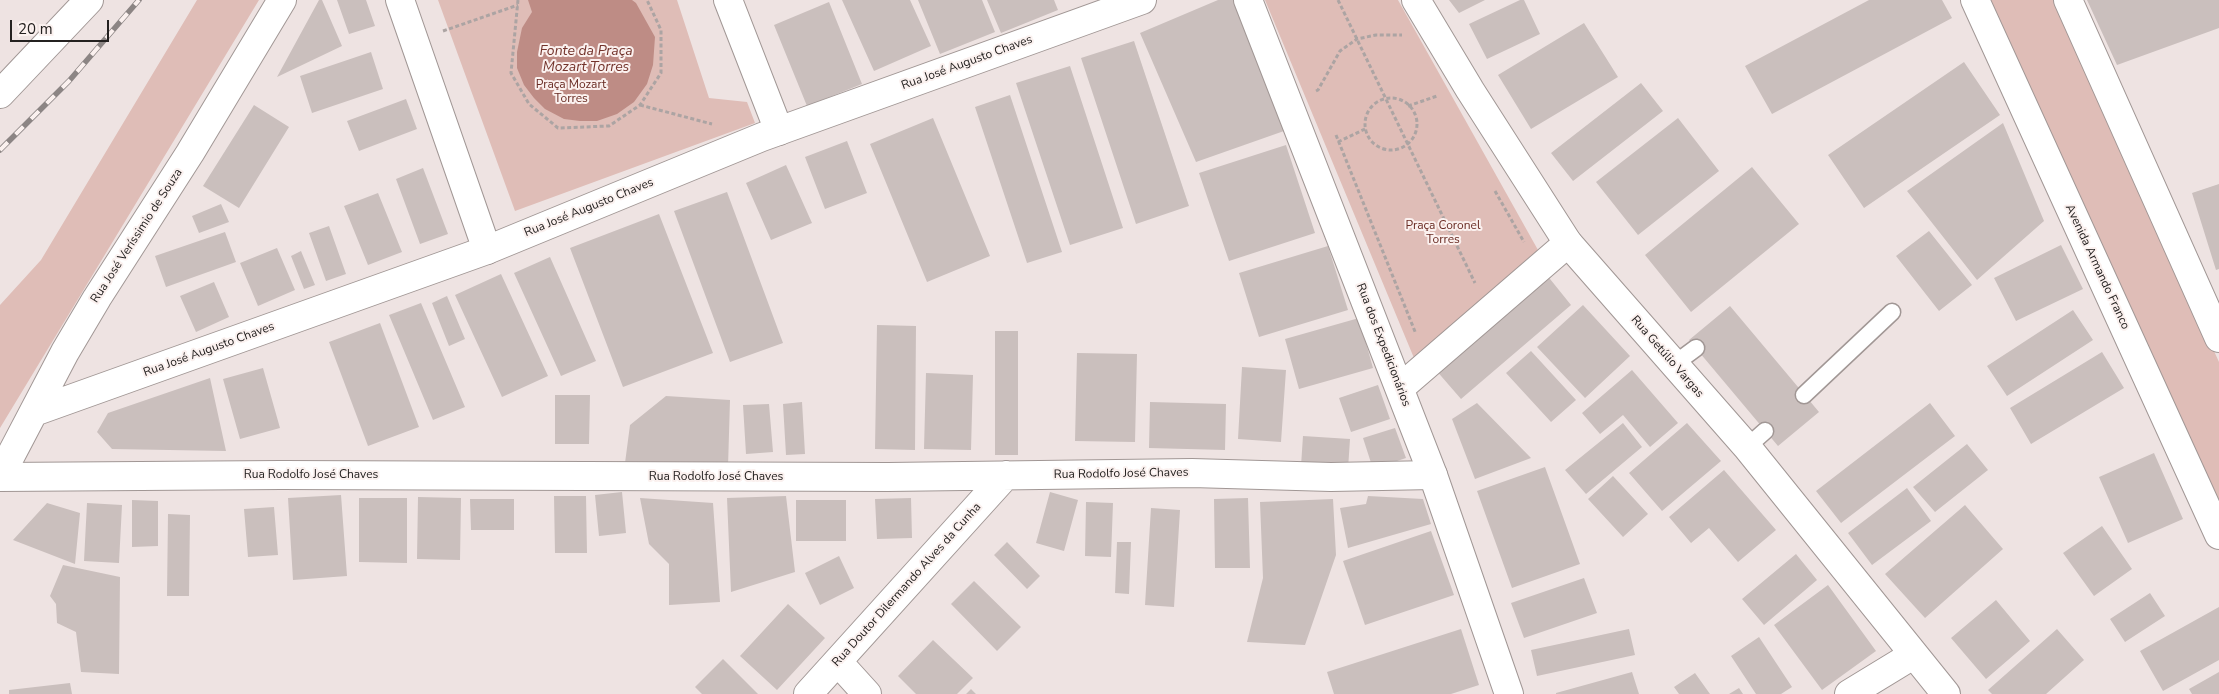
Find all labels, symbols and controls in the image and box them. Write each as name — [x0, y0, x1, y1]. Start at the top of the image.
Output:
scale bar — [12, 10, 111, 42]
text: 20 m — [18, 19, 53, 39]
street label: Rua José Augusto Chaves — [900, 33, 1034, 93]
water label: Fonte da Praça Mozart Torres — [539, 44, 633, 76]
park label: Praça Mozart Torres — [536, 78, 606, 106]
street label: Rua José Veríssimio de Souza — [88, 166, 186, 306]
street label: Rua José Augusto Chaves — [522, 175, 656, 241]
street label: Avenida Armando Franco — [2062, 202, 2132, 332]
park label: Praça Coronel Torres — [1406, 219, 1480, 247]
street label: Rua dos Expedicionários — [1353, 281, 1413, 409]
street label: Rua Getúlio Vargas — [1628, 313, 1706, 401]
street label: Rua José Augusto Chaves — [142, 320, 276, 380]
street label: Rua Rodolfo José Chaves — [1054, 466, 1188, 482]
street label: Rua Rodolfo José Chaves — [244, 468, 378, 482]
street label: Rua Rodolfo José Chaves — [649, 470, 783, 484]
street label: Rua Doutor Dilermando Alves da Cunha — [830, 500, 984, 670]

